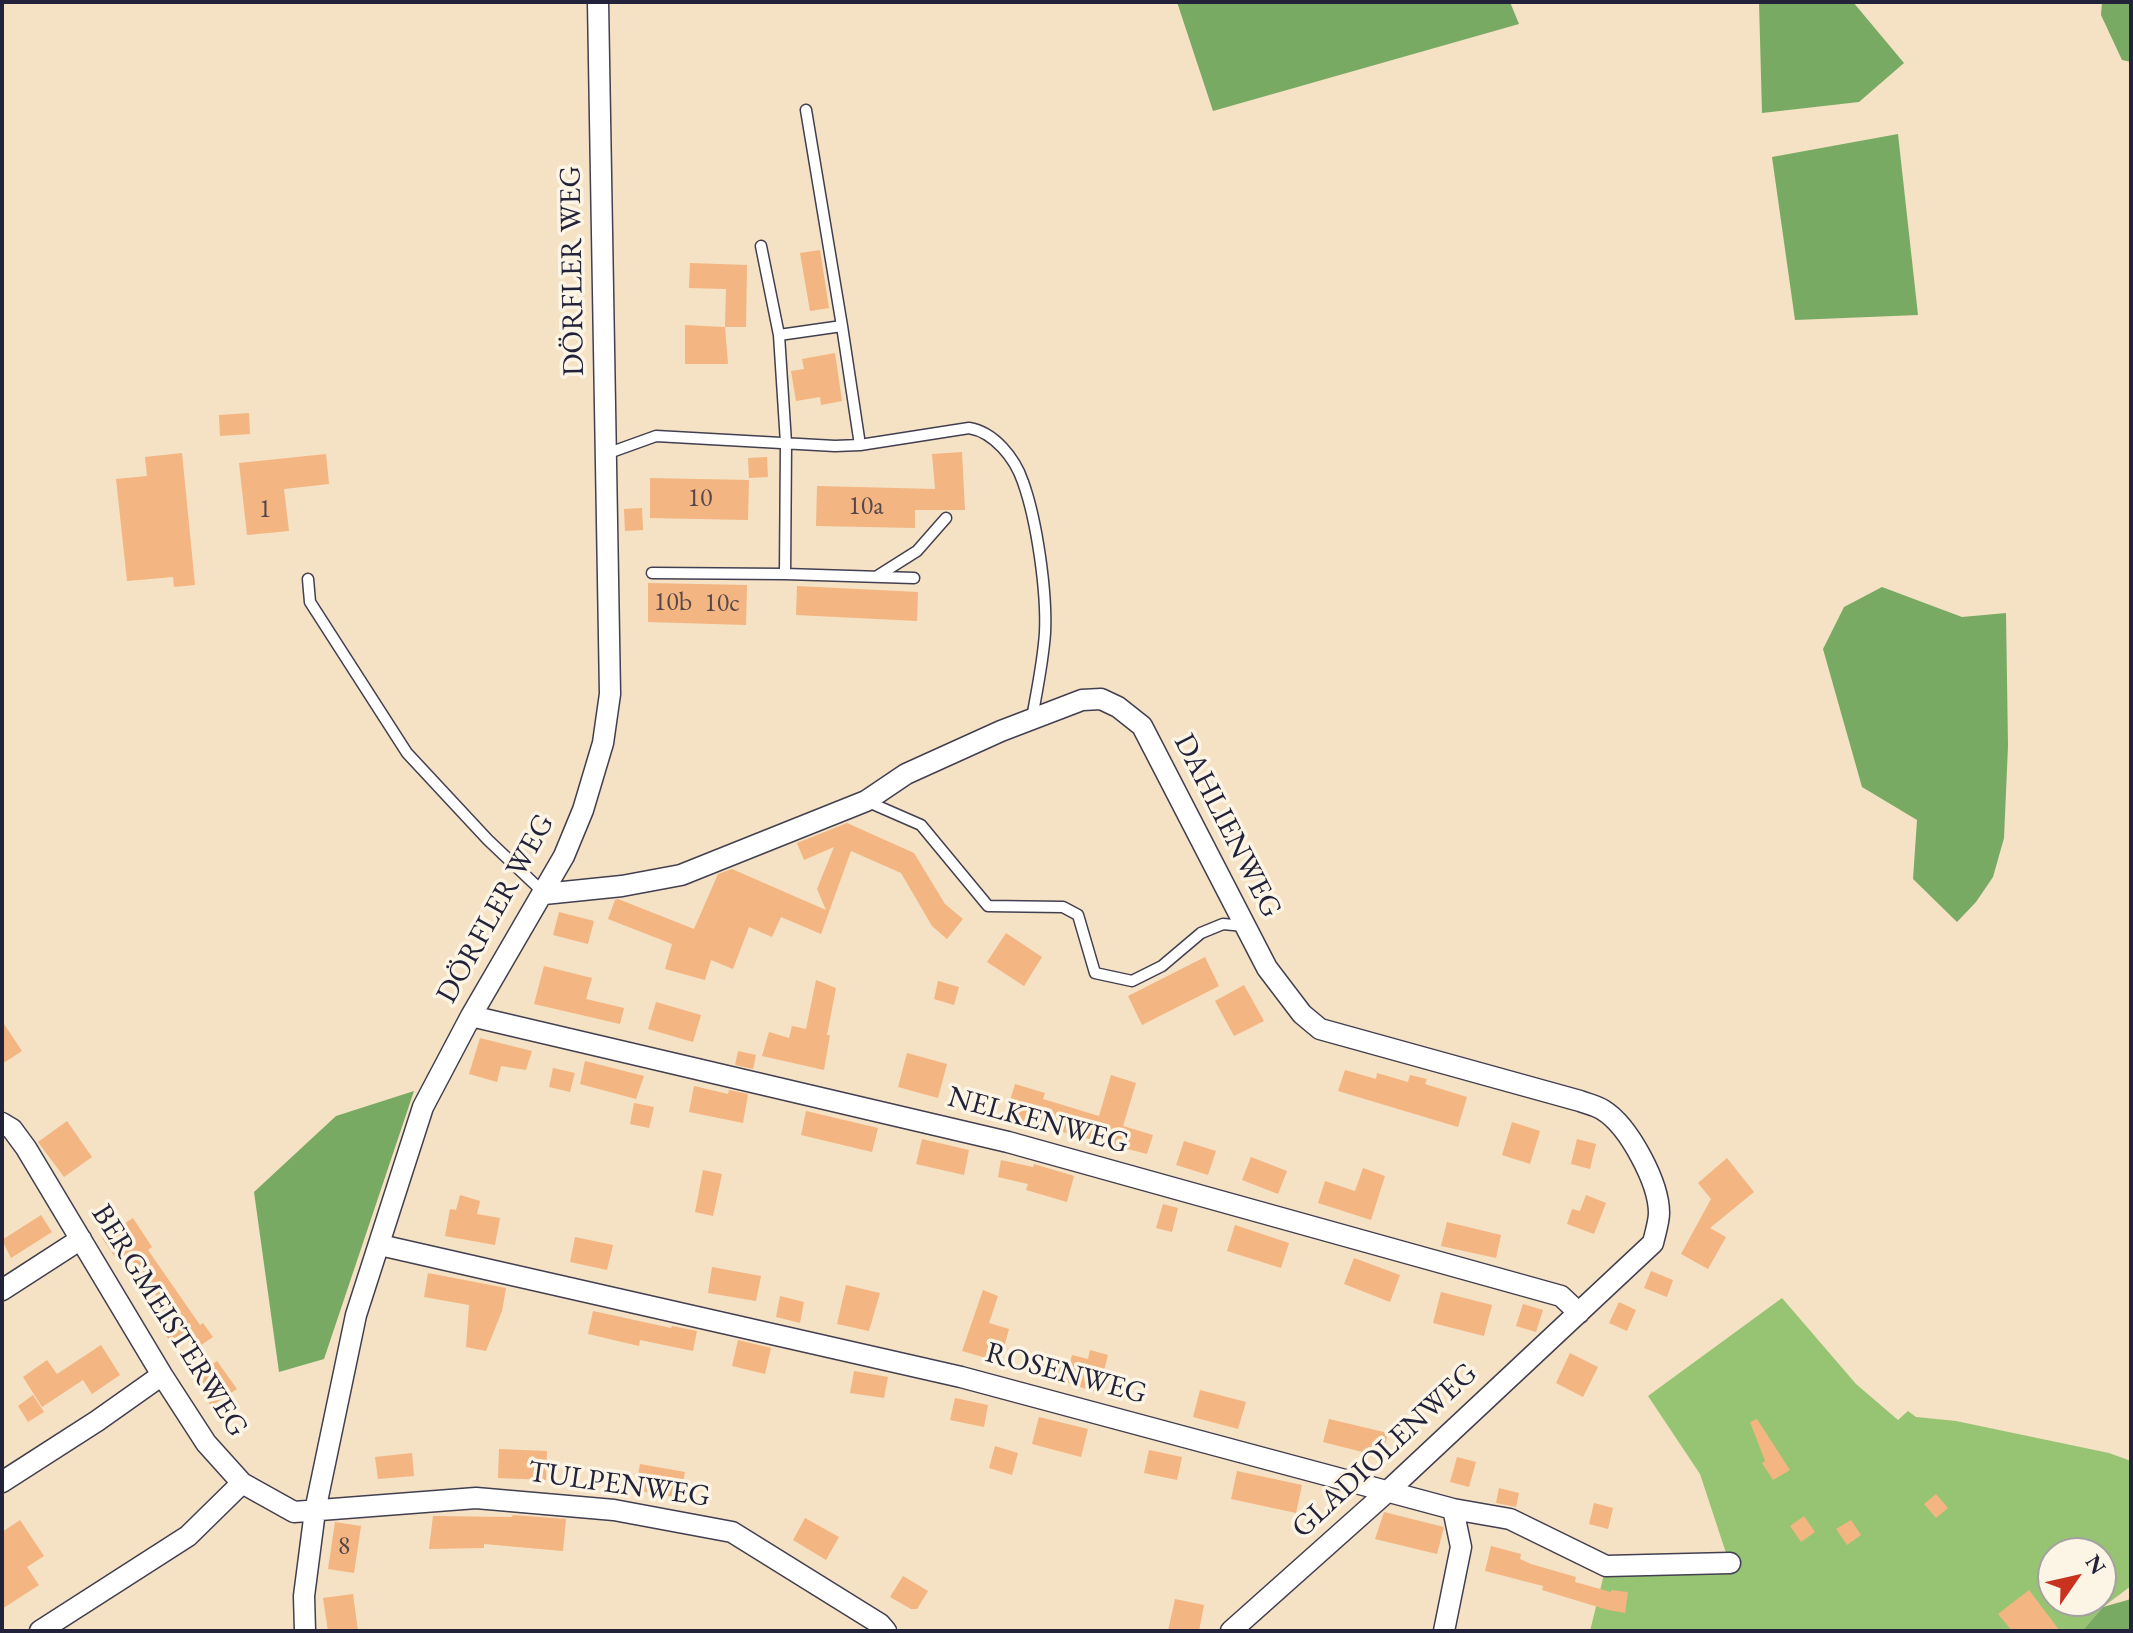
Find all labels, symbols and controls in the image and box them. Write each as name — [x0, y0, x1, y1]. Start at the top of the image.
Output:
street label: DÖRFLER WEG — [553, 166, 593, 376]
house number: 10 — [688, 483, 712, 515]
house number: 10a — [848, 491, 884, 523]
house number: 1 — [259, 494, 271, 526]
house number: 10b — [654, 587, 692, 619]
house number: 10c — [704, 588, 740, 620]
street label: DAHLIENWEG — [1165, 728, 1289, 924]
street label: DÖRFLER WEG — [429, 808, 563, 1010]
street label: NELKENWEG — [944, 1080, 1132, 1162]
street label: BERGMEISTERWEG — [83, 1198, 255, 1444]
street label: ROSENWEG — [982, 1335, 1150, 1413]
street label: GLADIOLENWEG — [1285, 1356, 1485, 1546]
street label: TULPENWEG — [526, 1454, 712, 1516]
house number: 8 — [338, 1531, 350, 1563]
north arrow — [2037, 1537, 2117, 1617]
text: N — [2079, 1549, 2113, 1580]

